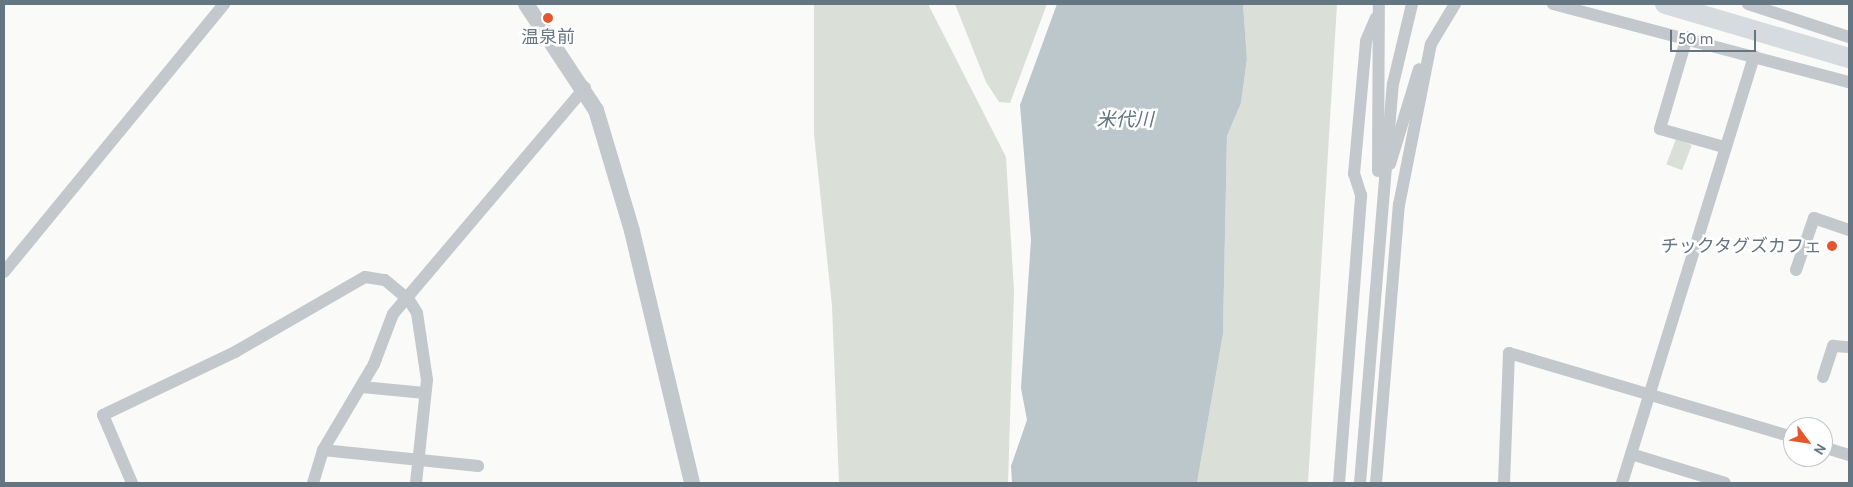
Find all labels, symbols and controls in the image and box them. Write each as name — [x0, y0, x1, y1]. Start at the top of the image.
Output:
marker: 温泉前 — [542, 12, 554, 24]
scale bar — [1673, 20, 1759, 52]
place label: 温泉前 — [521, 26, 575, 48]
text: 50 m — [1678, 30, 1713, 48]
water label: 米代川 — [1097, 109, 1153, 131]
place label: チックタグズカフェ — [1660, 235, 1822, 257]
marker: チックタグズカフェ — [1826, 240, 1838, 252]
north arrow — [1783, 417, 1833, 467]
text: N — [1810, 440, 1830, 458]

